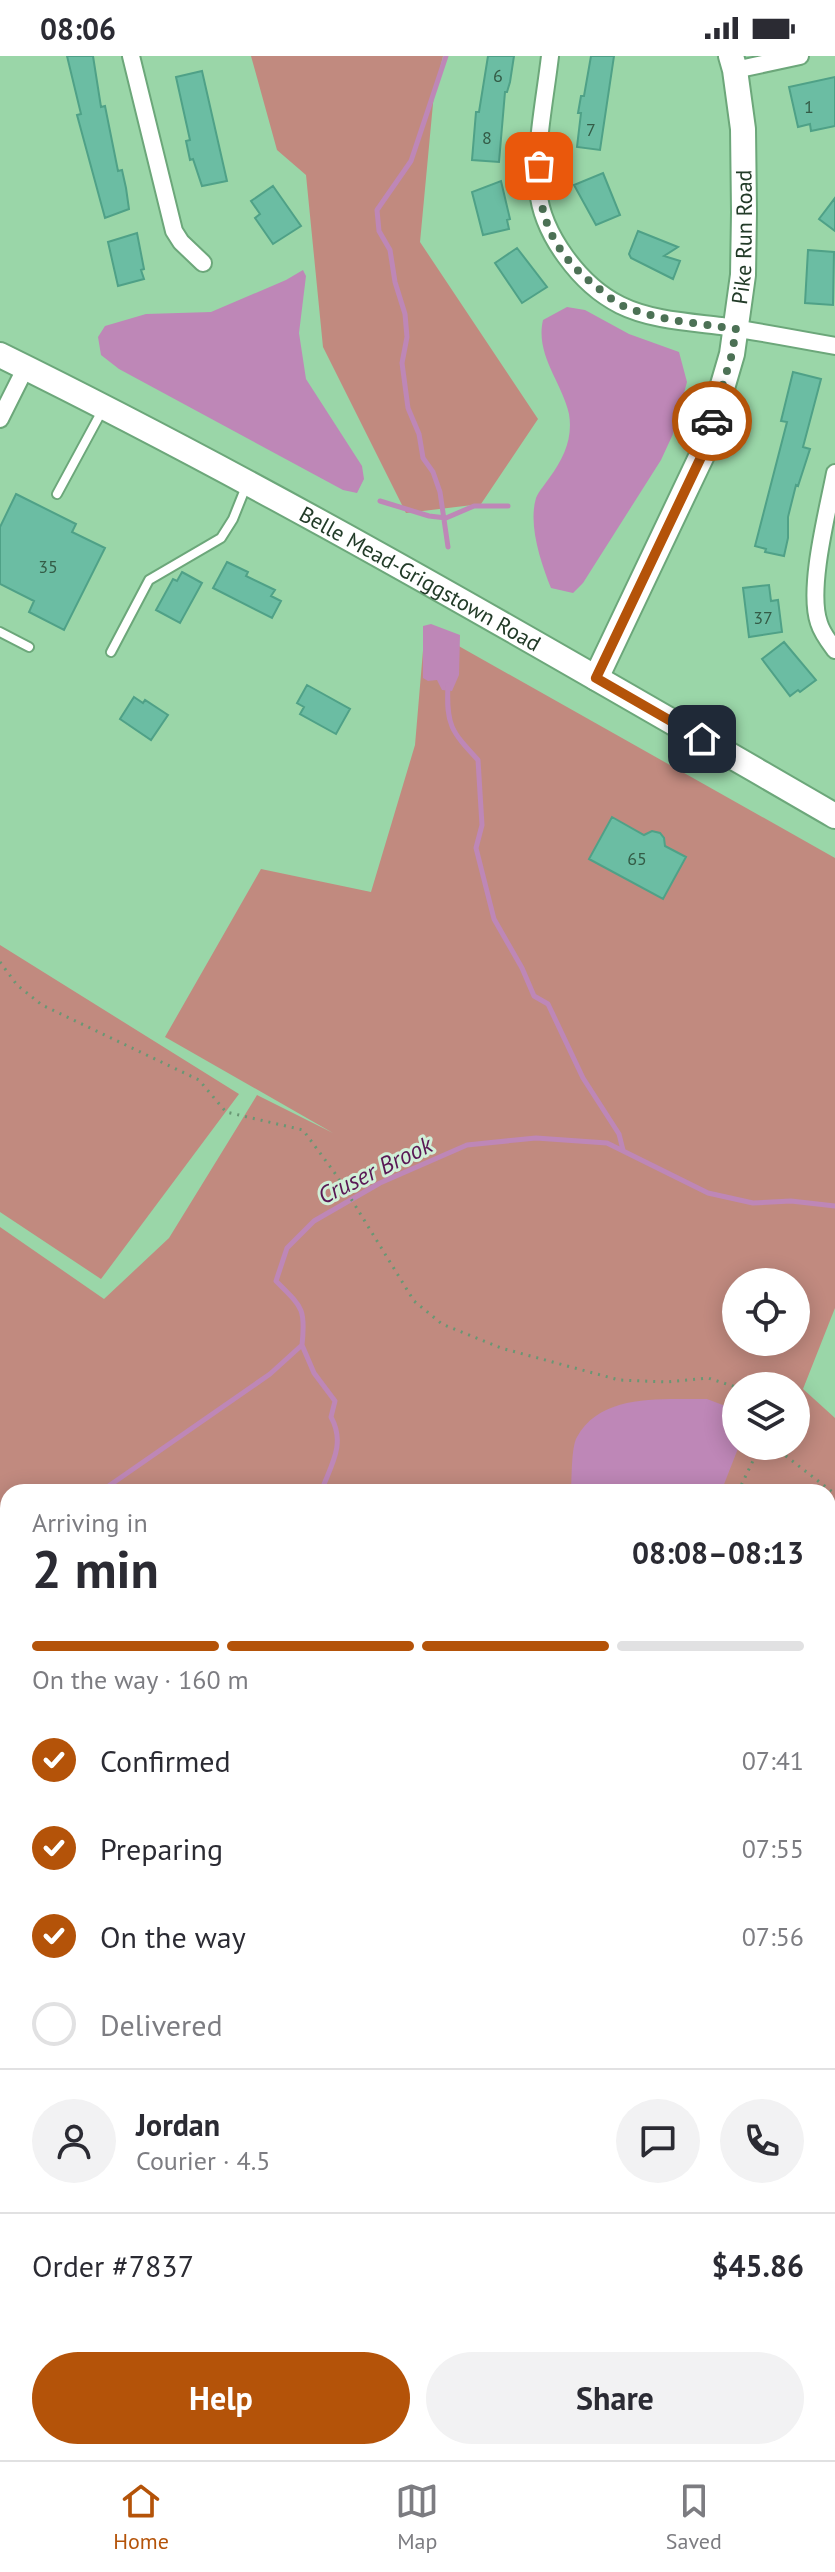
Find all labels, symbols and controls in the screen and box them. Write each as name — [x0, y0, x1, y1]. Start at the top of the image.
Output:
text: 08:06 — [40, 9, 116, 48]
house number: 6 — [493, 64, 503, 87]
house number: 1 — [804, 95, 814, 118]
house number: 7 — [586, 118, 596, 141]
house number: 8 — [482, 126, 492, 149]
pin — [505, 132, 573, 200]
icon: bag — [517, 144, 561, 188]
street label: Pike Run Road — [725, 169, 758, 306]
courier — [672, 381, 752, 461]
icon: car — [690, 399, 734, 443]
street label: Belle Mead-Griggstown Road — [295, 500, 546, 657]
house number: 35 — [38, 555, 58, 578]
house number: 37 — [753, 606, 773, 629]
pin — [668, 705, 736, 773]
icon: home — [680, 717, 724, 761]
house number: 65 — [627, 847, 647, 870]
water label: Cruser Brook — [313, 1129, 438, 1211]
map controls — [722, 1268, 810, 1460]
button: locate — [722, 1268, 810, 1356]
button: layers — [722, 1372, 810, 1460]
text: Arriving in — [32, 1506, 148, 1539]
text: 08:08–08:13 — [632, 1533, 804, 1572]
text: 2 min — [32, 1535, 159, 1602]
text: On the way · 160 m — [32, 1663, 249, 1696]
icon: check — [32, 1738, 76, 1782]
text: Confirmed — [100, 1741, 231, 1780]
text: 07:41 — [742, 1744, 804, 1777]
icon: check — [32, 1826, 76, 1870]
text: Preparing — [100, 1829, 223, 1868]
text: 07:55 — [742, 1832, 804, 1865]
icon: check — [32, 1914, 76, 1958]
text: On the way — [100, 1917, 246, 1956]
text: 07:56 — [742, 1920, 804, 1953]
text: Delivered — [100, 2005, 223, 2044]
button: person — [32, 2099, 116, 2183]
button: chat — [616, 2099, 700, 2183]
button: phone — [720, 2099, 804, 2183]
text: Jordan — [136, 2105, 220, 2144]
text: Courier · 4.5 — [136, 2144, 270, 2177]
text: Order #7837 — [32, 2246, 194, 2285]
text: $45.86 — [712, 2246, 804, 2285]
button: Help — [32, 2352, 410, 2444]
button: Share — [426, 2352, 804, 2444]
tab: Home — [113, 2479, 169, 2555]
tab: Map — [395, 2479, 439, 2555]
tab: Saved — [666, 2479, 722, 2555]

